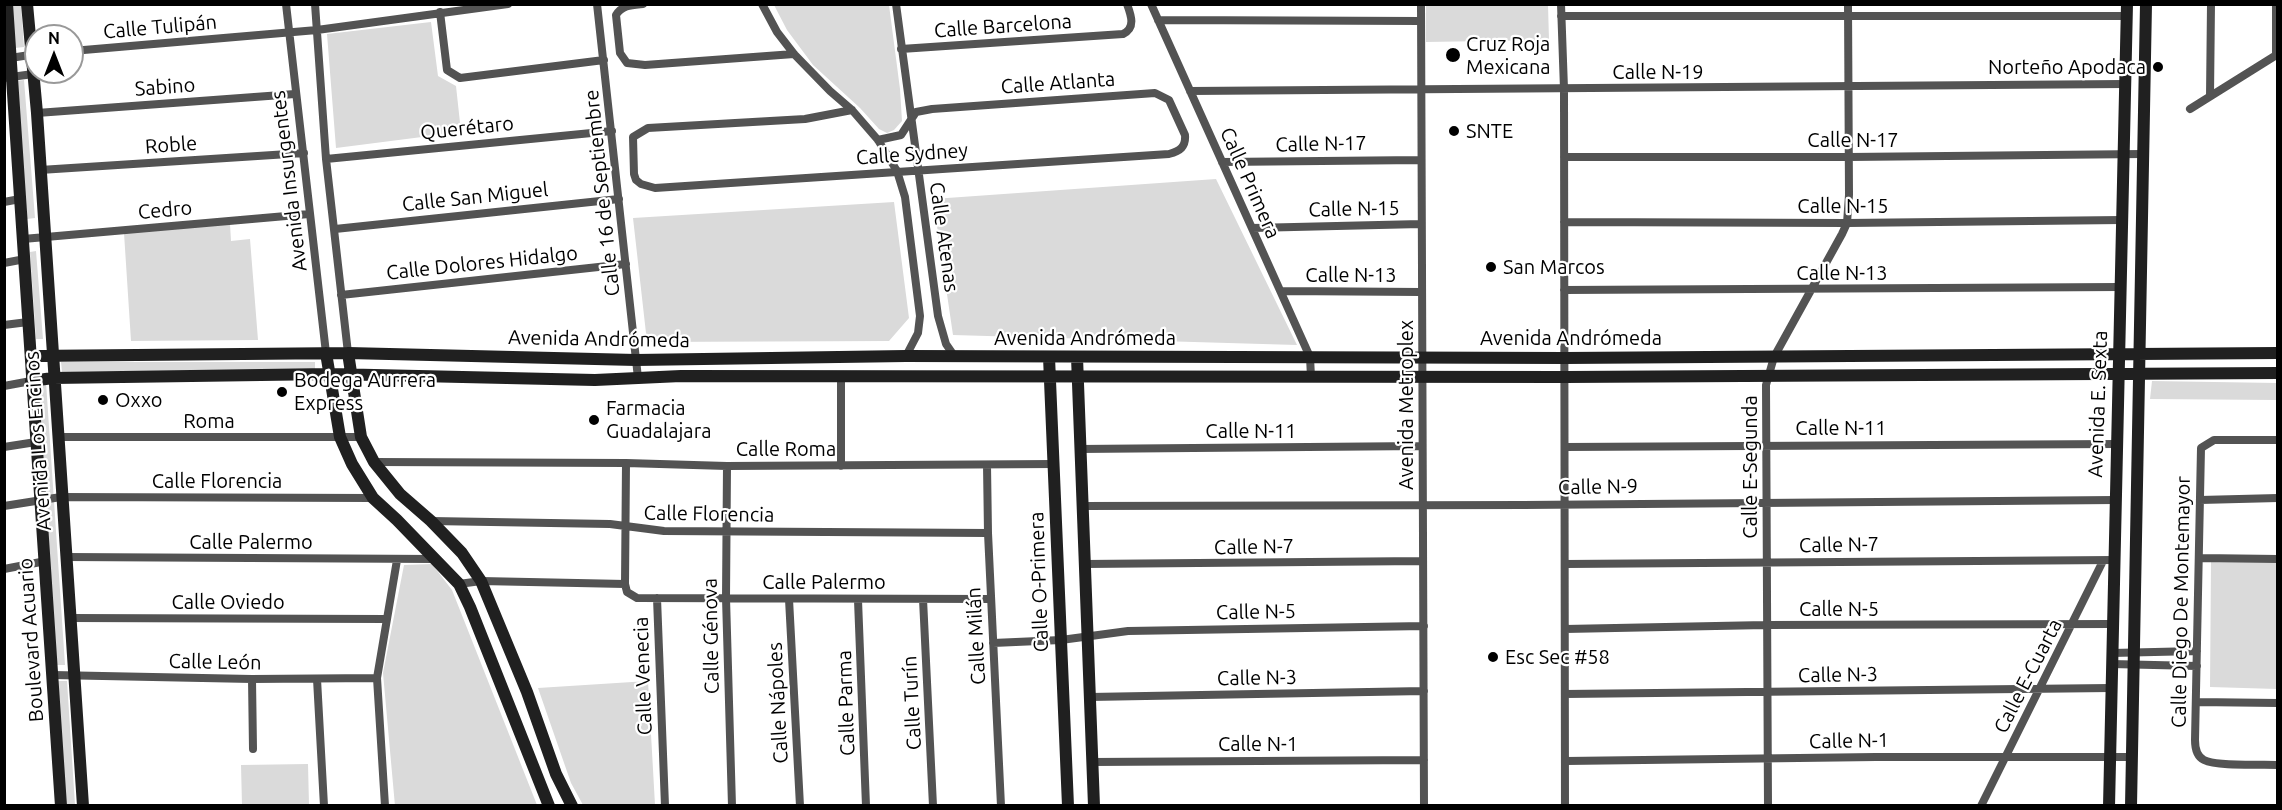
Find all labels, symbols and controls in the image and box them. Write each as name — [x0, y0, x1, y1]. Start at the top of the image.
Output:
street label: Calle Barcelona — [933, 9, 1073, 43]
street label: Calle Tulipán — [102, 10, 218, 44]
north arrow — [24, 24, 84, 84]
text: N — [48, 29, 60, 47]
place label: Cruz Roja Mexicana — [1466, 32, 1551, 79]
marker: Cruz Roja Mexicana — [1444, 46, 1462, 64]
place label: Norteño Apodaca — [1988, 55, 2146, 79]
street label: Calle N-19 — [1612, 60, 1704, 84]
marker: Norteño Apodaca — [2151, 60, 2165, 74]
street label: Calle Atlanta — [1000, 67, 1116, 99]
street label: Sabino — [134, 73, 196, 101]
street label: Calle 16 de Septiembre — [579, 88, 625, 298]
street label: Avenida Insurgentes — [266, 89, 312, 273]
street label: Querétaro — [419, 111, 515, 145]
place label: SNTE — [1466, 119, 1513, 143]
street label: Calle Primera — [1215, 124, 1285, 242]
marker: SNTE — [1447, 124, 1461, 138]
street label: Calle N-17 — [1807, 128, 1899, 152]
street label: Roble — [144, 131, 198, 159]
street label: Calle N-17 — [1275, 131, 1367, 157]
street label: Calle Sydney — [855, 138, 969, 170]
street label: Calle San Miguel — [401, 177, 549, 217]
street label: Calle Atenas — [924, 180, 964, 294]
street label: Calle N-15 — [1797, 194, 1889, 218]
street label: Cedro — [137, 196, 193, 224]
street label: Calle N-15 — [1308, 196, 1400, 222]
street label: Calle Dolores Hidalgo — [385, 241, 579, 285]
place label: San Marcos — [1503, 255, 1605, 279]
marker: San Marcos — [1484, 260, 1498, 274]
street label: Calle N-13 — [1796, 261, 1888, 285]
street label: Calle N-13 — [1305, 263, 1397, 287]
street label: Avenida Metroplex — [1394, 320, 1418, 490]
street label: Avenida Andrómeda — [508, 325, 690, 353]
street label: Avenida Andrómeda — [994, 326, 1176, 350]
street label: Avenida Andrómeda — [1480, 326, 1662, 350]
street label: Avenida E. Sexta — [2083, 330, 2113, 478]
street label: Avenida Los Encinos — [20, 350, 56, 532]
place label: Bodega Aurrera Express — [294, 368, 436, 415]
marker: Bodega Aurrera Express — [275, 385, 289, 399]
place label: Oxxo — [115, 388, 163, 412]
marker: Oxxo — [96, 393, 110, 407]
street label: Calle E-Segunda — [1738, 395, 1762, 539]
place label: Farmacia Guadalajara — [606, 396, 711, 443]
street label: Roma — [183, 409, 235, 433]
marker: Farmacia Guadalajara — [587, 413, 601, 427]
street label: Calle N-11 — [1795, 416, 1887, 440]
street label: Calle N-11 — [1205, 419, 1297, 443]
street label: Calle Roma — [736, 437, 836, 461]
street label: Calle Florencia — [152, 469, 282, 493]
street label: Calle N-9 — [1558, 474, 1638, 500]
street label: Calle Diego De Montemayor — [2167, 476, 2195, 728]
street label: Calle Florencia — [644, 501, 774, 527]
street label: Calle O-Primera — [1025, 511, 1053, 653]
street label: Calle Palermo — [189, 530, 313, 554]
street label: Calle N-7 — [1799, 532, 1879, 558]
street label: Calle N-7 — [1214, 534, 1294, 560]
street label: Boulevard Acuario — [13, 557, 49, 723]
street label: Calle Palermo — [762, 570, 886, 594]
street label: Calle Génova — [698, 578, 724, 694]
street label: Calle Milán — [961, 586, 991, 686]
street label: Calle Oviedo — [171, 590, 285, 614]
street label: Calle N-5 — [1799, 597, 1879, 621]
street label: Calle N-5 — [1216, 599, 1296, 625]
street label: Calle E-Cuarta — [1989, 615, 2067, 737]
street label: Calle Venecia — [629, 616, 657, 736]
street label: Calle Nápoles — [763, 642, 793, 764]
place label: Esc Sec #58 — [1505, 645, 1610, 669]
street label: Calle León — [168, 649, 262, 675]
street label: Calle Parma — [832, 650, 860, 756]
marker: Esc Sec #58 — [1486, 650, 1500, 664]
street label: Calle Turín — [898, 655, 926, 751]
street label: Calle N-3 — [1798, 662, 1878, 688]
street label: Calle N-3 — [1217, 665, 1297, 691]
street label: Calle N-1 — [1809, 728, 1889, 754]
street label: Calle N-1 — [1218, 732, 1298, 756]

